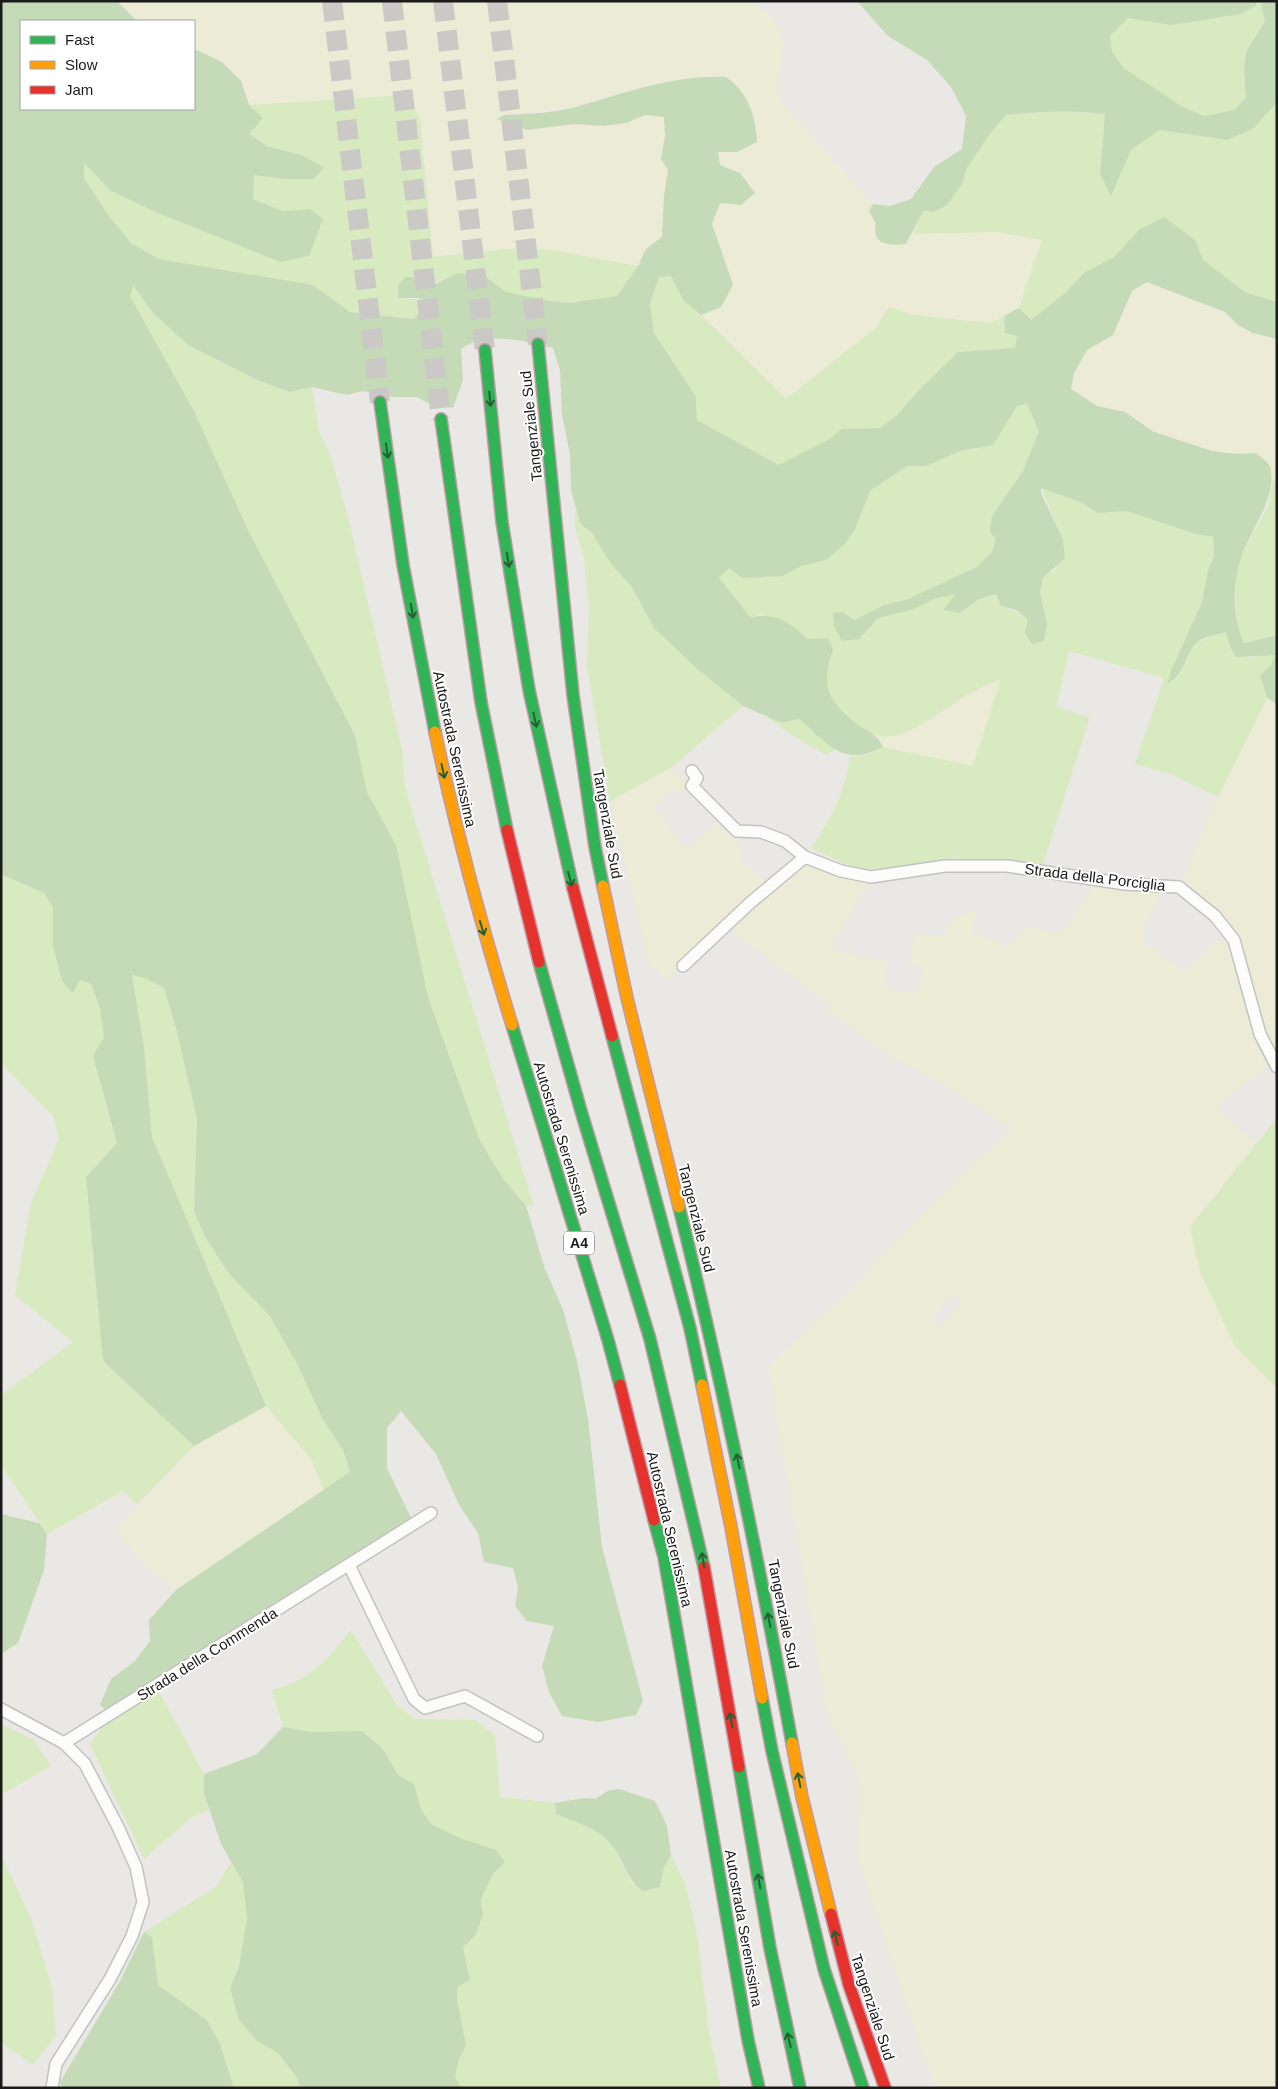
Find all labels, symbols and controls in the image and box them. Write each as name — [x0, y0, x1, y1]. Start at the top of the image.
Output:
legend — [20, 20, 195, 110]
text: Fast — [65, 31, 95, 48]
text: Slow — [65, 56, 98, 73]
text: Jam — [65, 81, 93, 98]
street label: Tangenziale Sud — [517, 370, 545, 482]
one-way arrow — [485, 390, 494, 406]
one-way arrow — [382, 442, 392, 458]
one-way arrow — [504, 552, 514, 568]
one-way arrow — [407, 603, 417, 619]
street label: Autostrada Serenissima — [430, 669, 480, 829]
one-way arrow — [531, 712, 540, 728]
one-way arrow — [439, 762, 448, 778]
street label: Tangenziale Sud — [590, 768, 626, 880]
street label: Strada della Porciglia — [1024, 860, 1167, 894]
one-way arrow — [566, 870, 576, 886]
one-way arrow — [478, 920, 488, 936]
street label: Autostrada Serenissima — [531, 1059, 594, 1217]
street label: Tangenziale Sud — [675, 1162, 719, 1274]
road number: A4 — [564, 1232, 594, 1254]
street label: Autostrada Serenissima — [644, 1450, 696, 1609]
one-way arrow — [732, 1454, 742, 1470]
one-way arrow — [697, 1553, 707, 1569]
street label: Tangenziale Sud — [765, 1558, 803, 1670]
street label: Strada della Commenda — [134, 1604, 281, 1704]
one-way arrow — [764, 1613, 774, 1629]
one-way arrow — [725, 1713, 735, 1729]
one-way arrow — [794, 1773, 804, 1789]
street label: Autostrada Serenissima — [722, 1848, 766, 2009]
one-way arrow — [753, 1873, 763, 1889]
one-way arrow — [831, 1931, 840, 1947]
street label: Tangenziale Sud — [848, 1952, 898, 2062]
one-way arrow — [784, 2033, 793, 2049]

